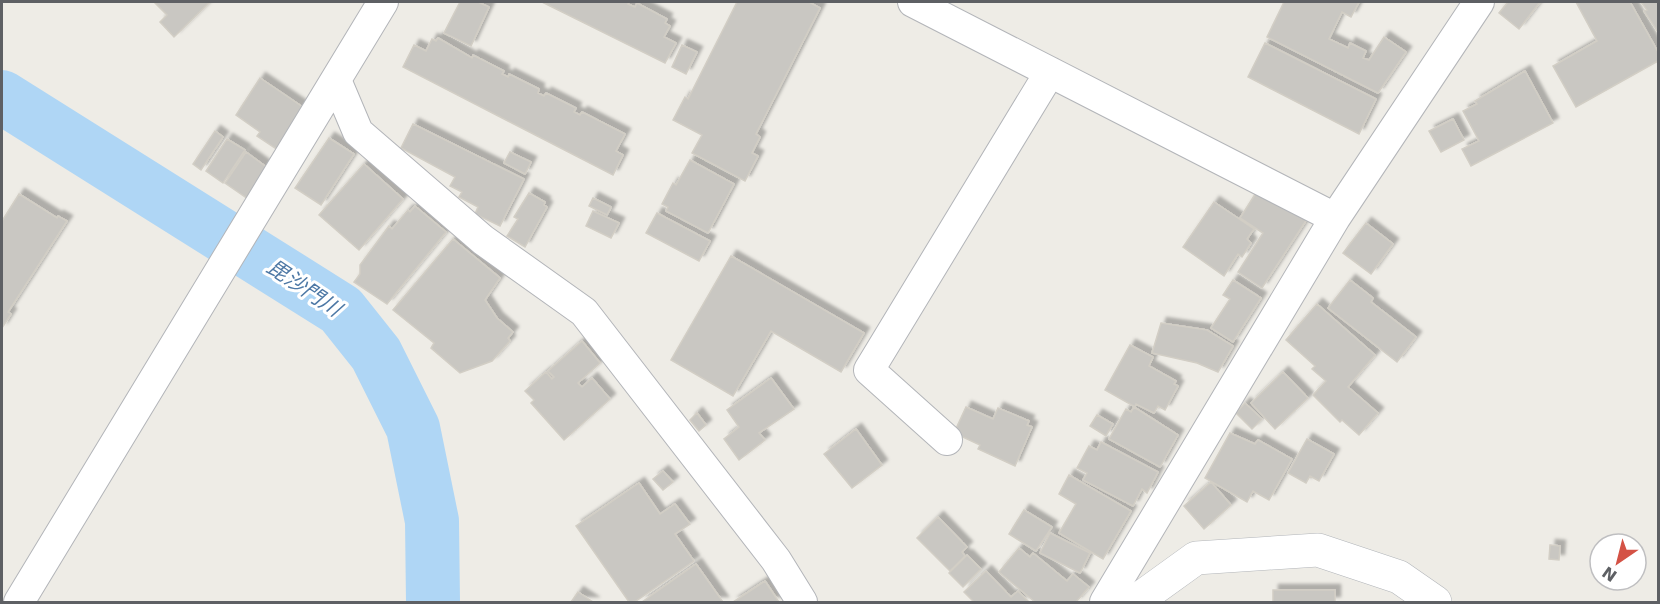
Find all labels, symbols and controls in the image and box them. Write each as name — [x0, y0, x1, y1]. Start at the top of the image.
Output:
water label: 毘沙門川 — [262, 255, 347, 323]
north arrow — [1588, 532, 1648, 592]
text: N — [1599, 562, 1621, 585]

